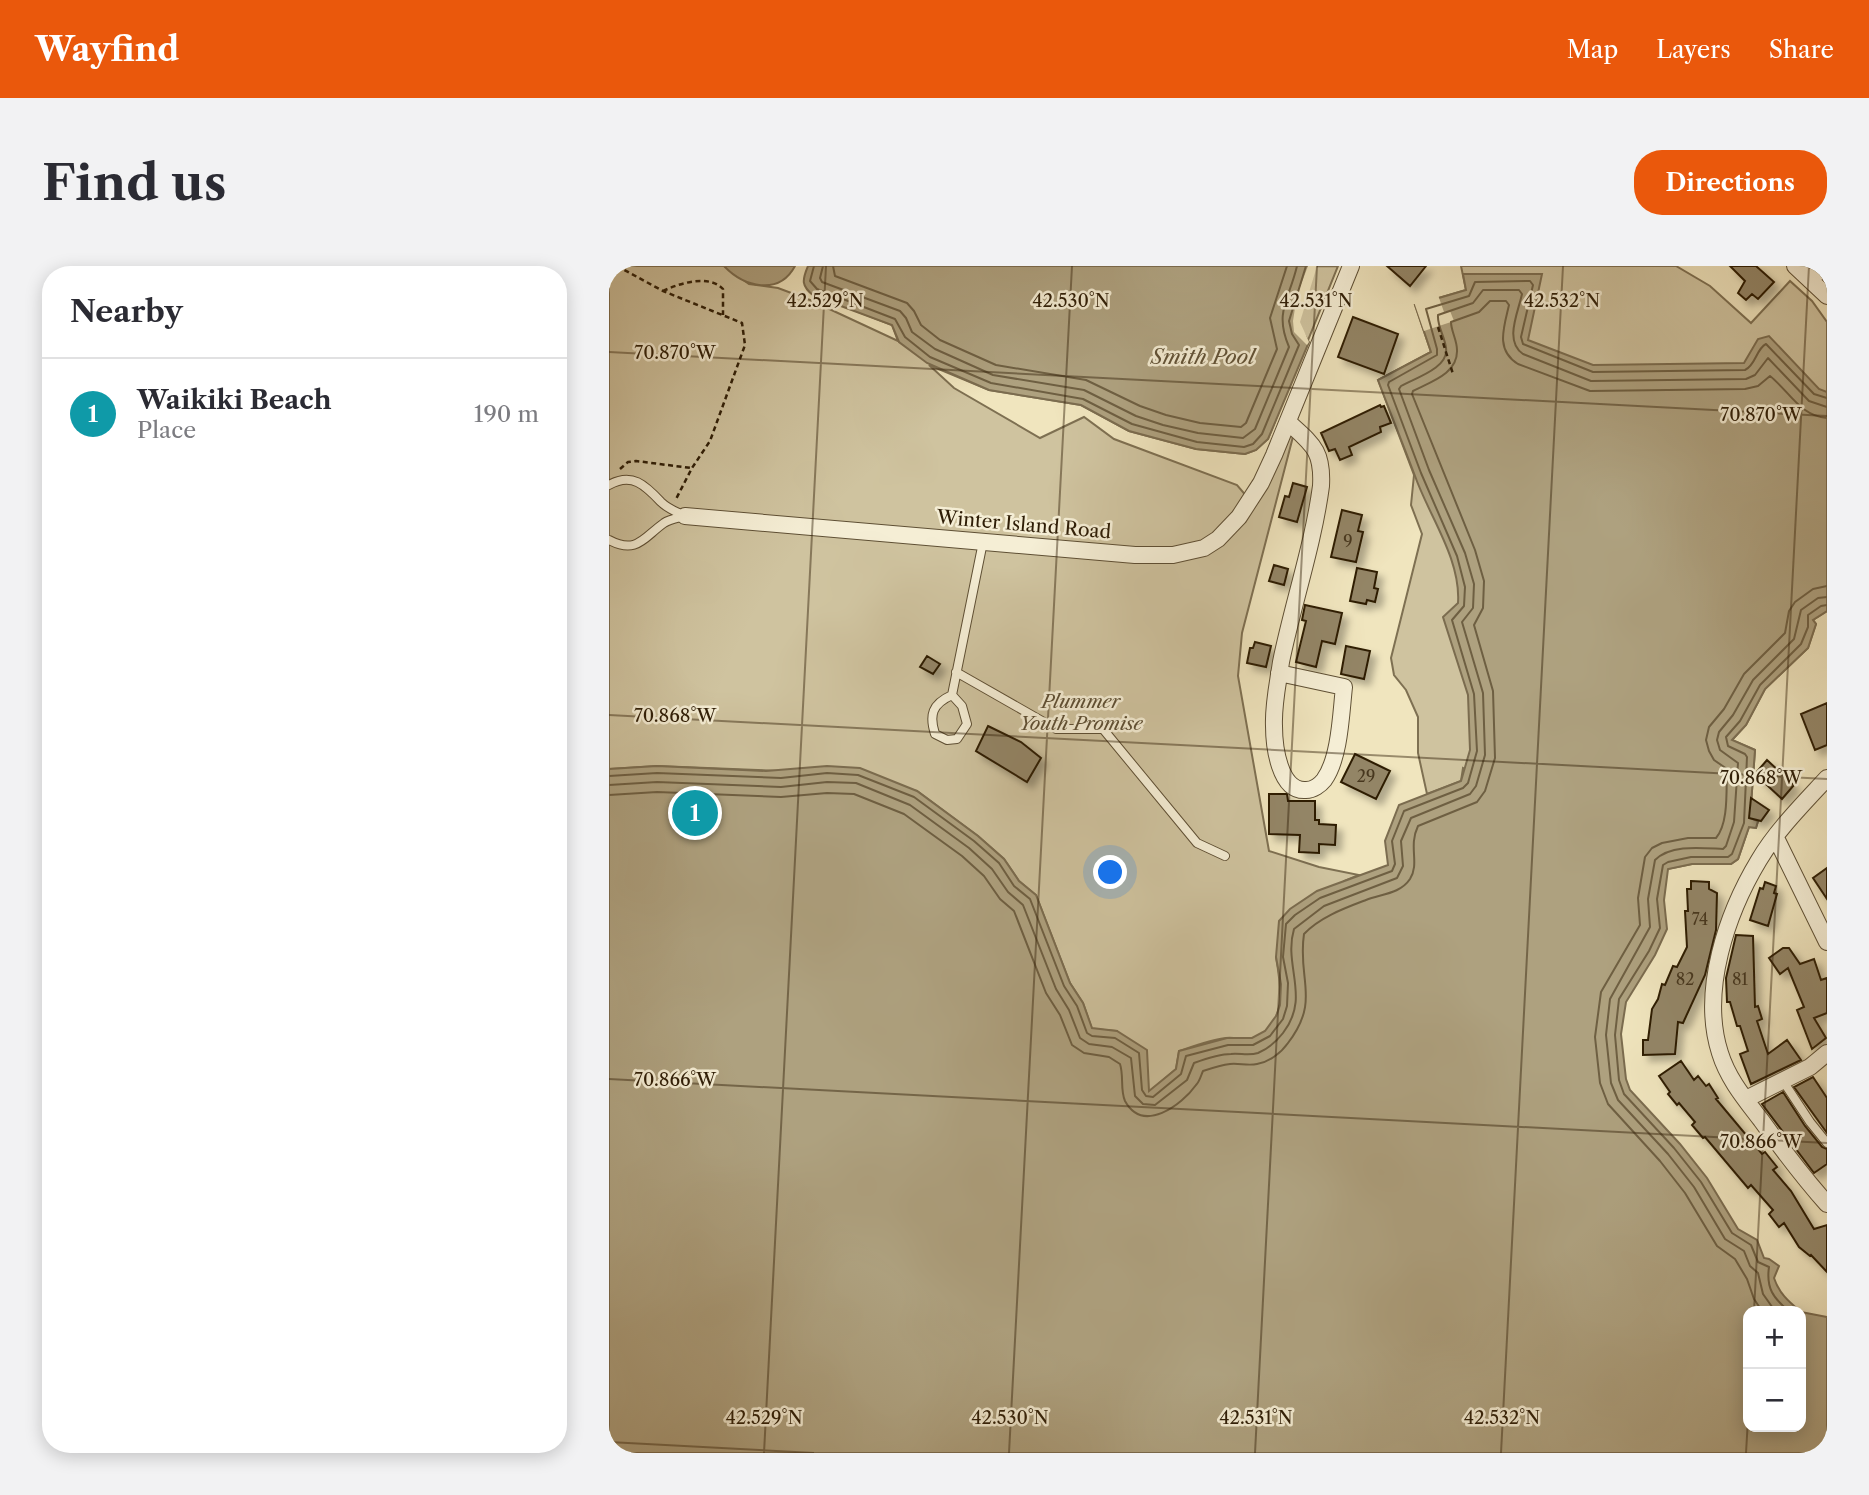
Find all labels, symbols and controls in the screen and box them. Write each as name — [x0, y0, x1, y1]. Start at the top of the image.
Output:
text: Wayfind — [35, 29, 179, 70]
text: Map — [1567, 35, 1618, 64]
text: Layers — [1656, 35, 1731, 64]
text: Share — [1769, 35, 1834, 64]
button: Directions — [1634, 150, 1827, 215]
text: Find us — [42, 152, 226, 213]
text: 42.529°N — [786, 290, 864, 312]
text: 42.530°N — [1032, 290, 1110, 312]
text: 42.531°N — [1279, 290, 1353, 312]
text: 42.532°N — [1524, 290, 1600, 312]
text: Nearby — [70, 293, 183, 330]
text: 70.870°W — [634, 342, 717, 364]
water label: Smith Pool — [1149, 344, 1257, 369]
text: Waikiki Beach — [137, 384, 332, 416]
text: 1 — [88, 400, 98, 428]
text: 190 m — [474, 400, 539, 428]
text: 70.870°W — [1720, 404, 1803, 426]
text: Place — [137, 416, 196, 444]
street label: Winter Island Road — [935, 505, 1113, 544]
house number: 9 — [1343, 531, 1353, 551]
park label: Plummer Youth Promise — [1019, 690, 1143, 735]
text: 70.868°W — [634, 705, 717, 727]
house number: 29 — [1357, 766, 1375, 786]
text: 70.868°W — [1720, 767, 1803, 789]
pin: 1 — [672, 787, 718, 839]
your location — [1093, 855, 1127, 889]
house number: 74 — [1692, 909, 1708, 929]
house number: 82 — [1676, 969, 1694, 989]
house number: 81 — [1732, 969, 1748, 989]
text: 70.866°W — [634, 1069, 717, 1091]
text: 70.866°W — [1720, 1131, 1803, 1153]
map controls — [1743, 1306, 1806, 1432]
button: + — [1743, 1306, 1806, 1369]
button: − — [1743, 1369, 1806, 1432]
text: 42.529°N — [725, 1407, 803, 1429]
text: 42.530°N — [971, 1407, 1049, 1429]
text: 42.531°N — [1219, 1407, 1293, 1429]
text: 42.532°N — [1464, 1407, 1540, 1429]

